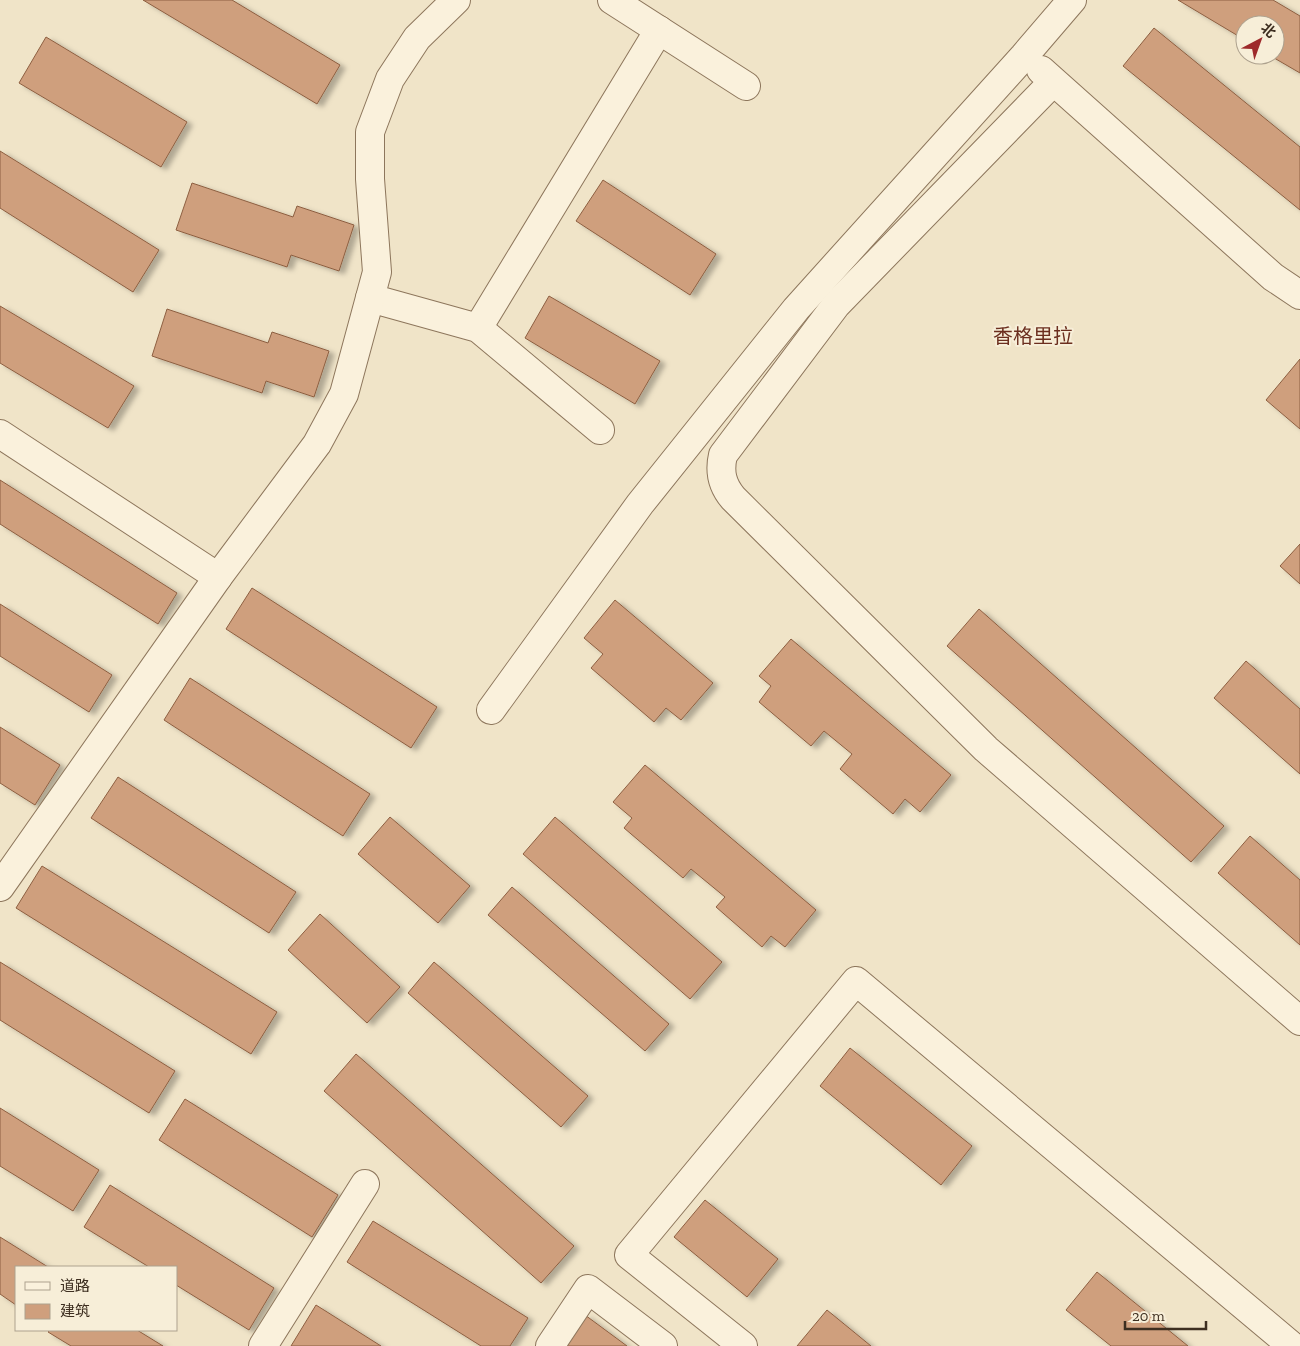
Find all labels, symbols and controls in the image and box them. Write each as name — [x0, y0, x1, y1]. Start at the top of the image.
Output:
north arrow — [1235, 15, 1285, 65]
text: 北 — [1257, 20, 1279, 42]
district label: 香格里拉 — [993, 324, 1073, 348]
legend — [15, 1266, 178, 1331]
text: 道路 — [60, 1277, 90, 1295]
scale bar — [1125, 1298, 1206, 1330]
text: 建筑 — [60, 1302, 90, 1320]
text: 20 m — [1132, 1307, 1165, 1325]

